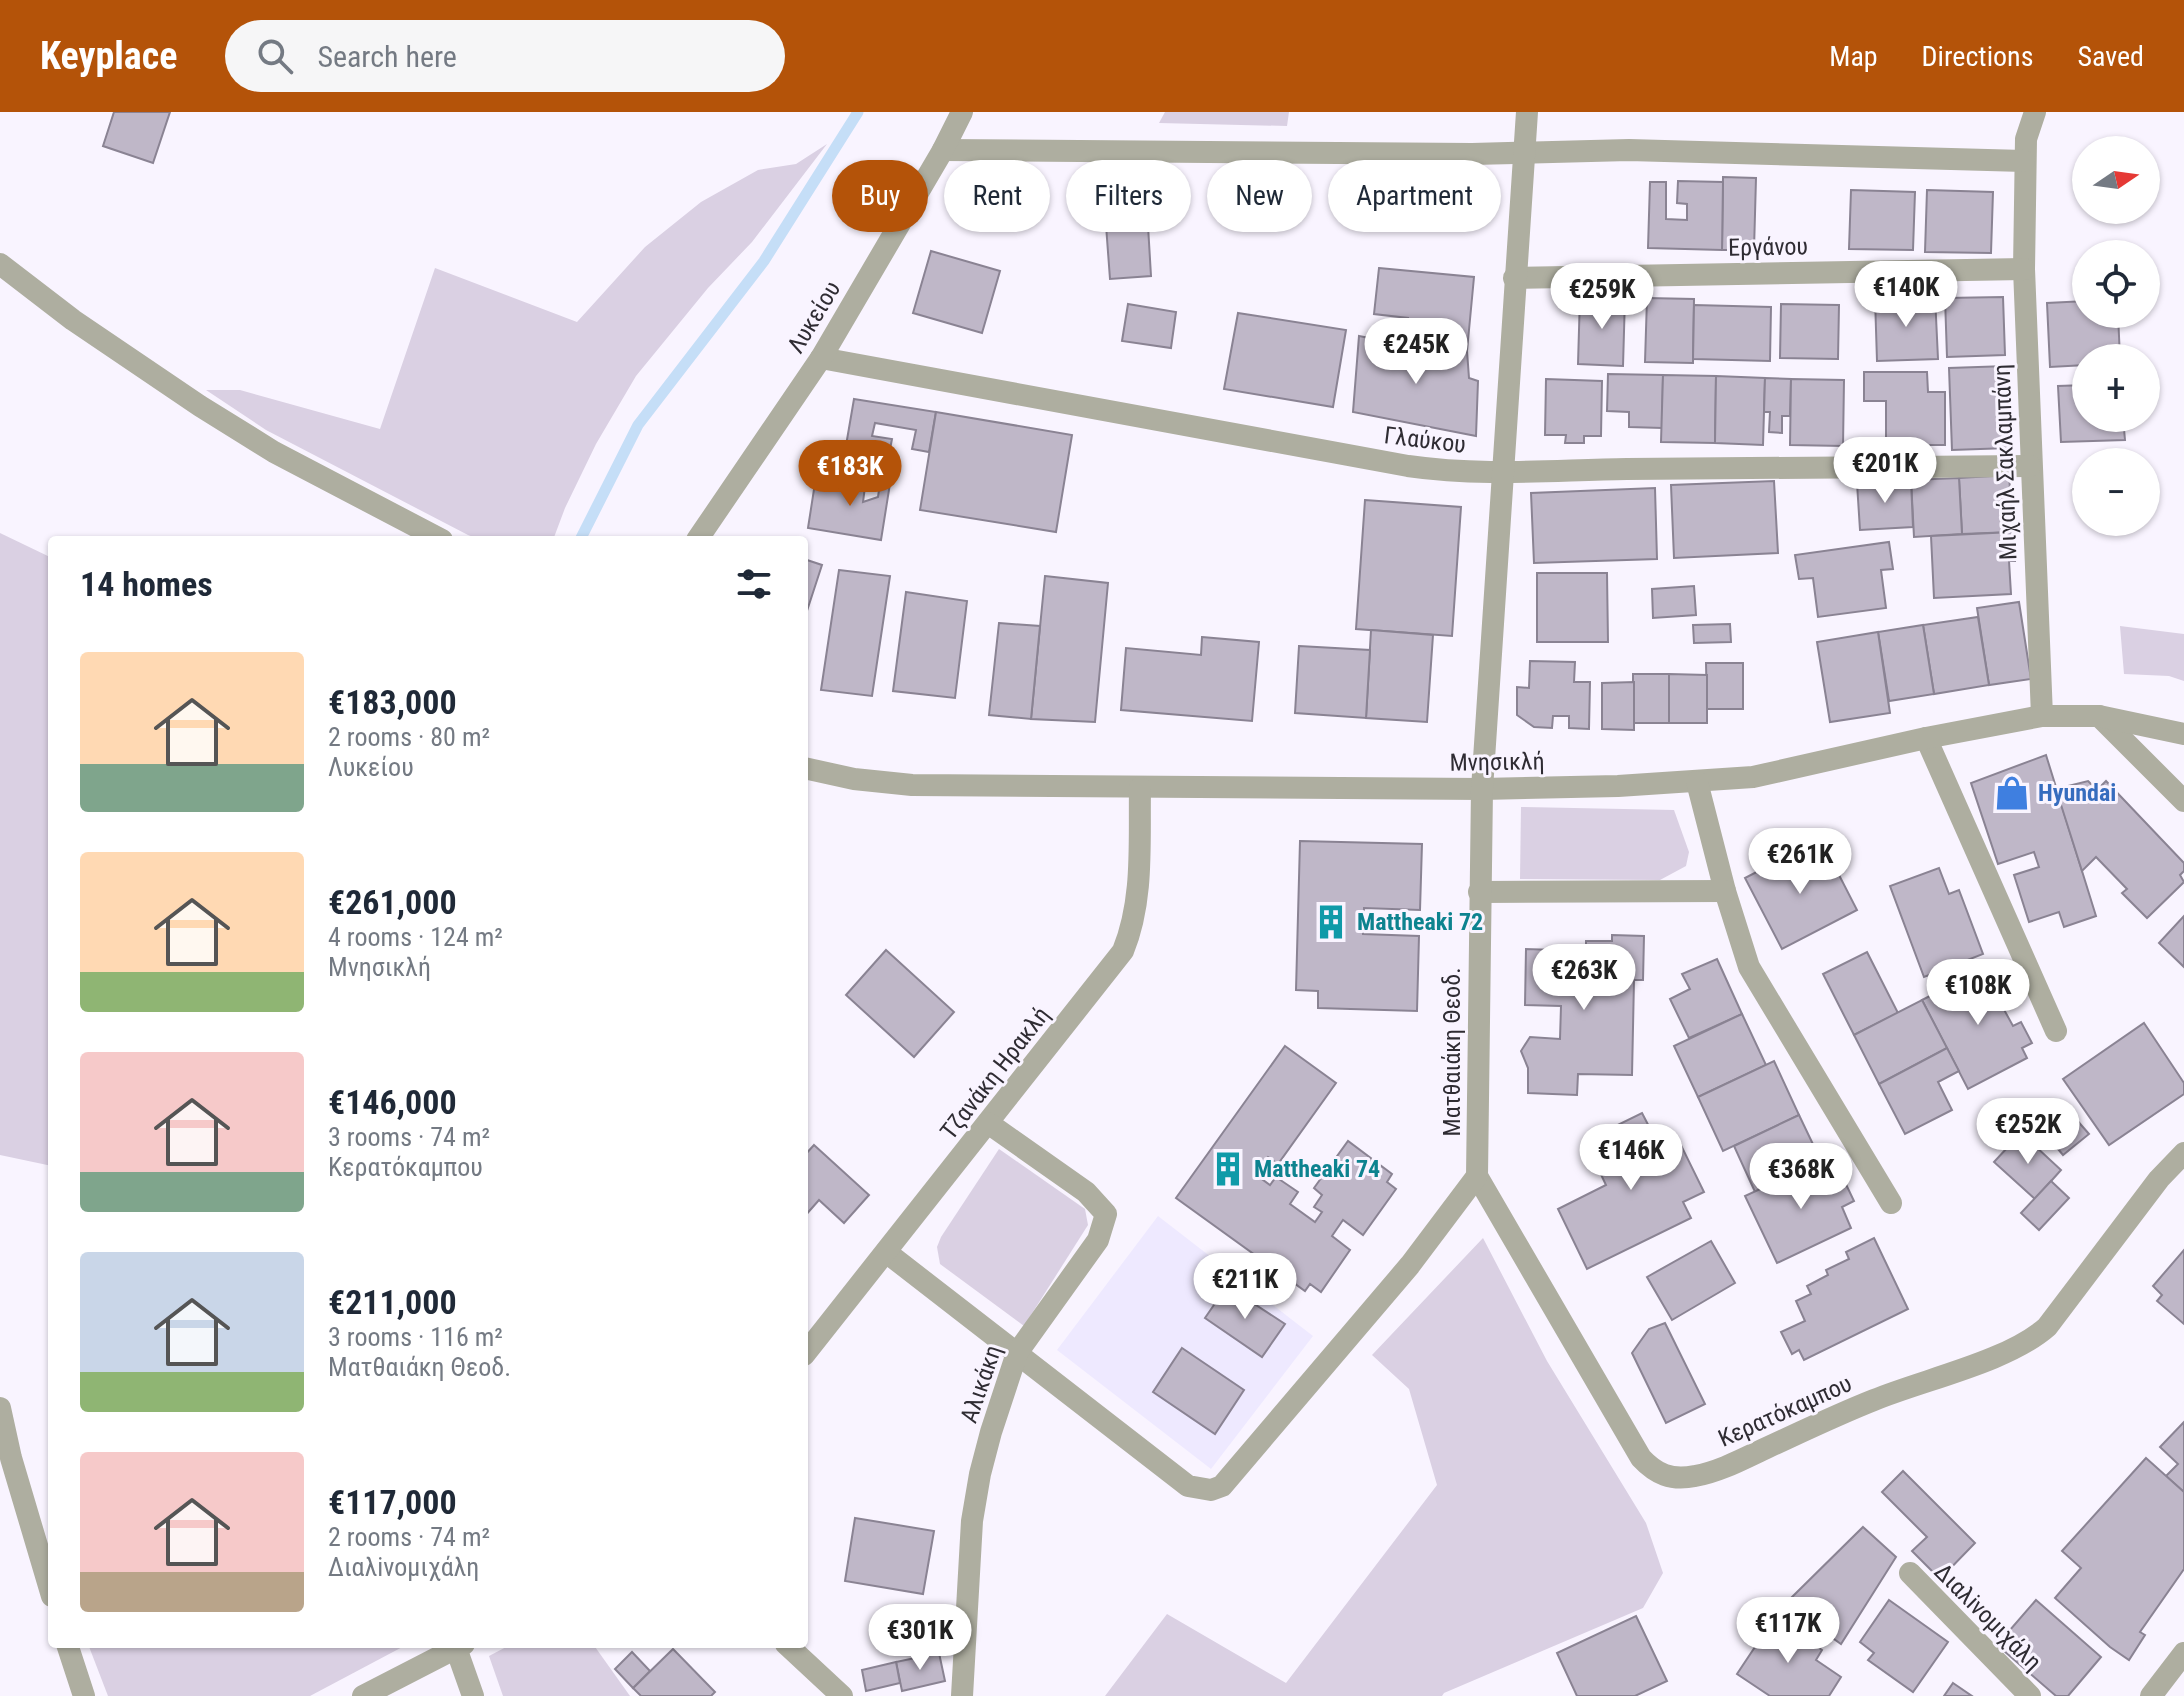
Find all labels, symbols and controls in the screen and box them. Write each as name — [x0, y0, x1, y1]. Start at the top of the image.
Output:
search box — [225, 20, 785, 92]
text: Keyplace — [40, 34, 177, 78]
icon: search — [253, 34, 297, 78]
text: Search here — [317, 39, 457, 74]
text: Map — [1829, 40, 1878, 73]
text: Directions — [1922, 40, 2033, 73]
text: Saved — [2077, 40, 2144, 73]
north arrow — [2072, 136, 2160, 224]
map controls — [2072, 136, 2160, 536]
chip: Buy — [832, 160, 928, 232]
chip: Rent — [944, 160, 1050, 232]
chip: Filters — [1066, 160, 1191, 232]
chip: New — [1207, 160, 1312, 232]
chip: Apartment — [1328, 160, 1501, 232]
street label: Εργάνου — [1728, 232, 1808, 262]
button: locate — [2072, 240, 2160, 328]
pin: €140K — [1850, 261, 1962, 329]
pin: €259K — [1546, 263, 1658, 331]
text: €140K — [1873, 272, 1939, 302]
text: €259K — [1569, 274, 1635, 304]
street label: Λυκείου — [782, 276, 846, 358]
pin: €245K — [1360, 318, 1472, 386]
text: €245K — [1383, 329, 1449, 359]
button: + — [2072, 344, 2160, 432]
street label: Μιχαήλ Σακλαμπάνη — [1988, 364, 2022, 560]
street label: Γλαύκου — [1382, 421, 1468, 459]
pin: €201K — [1829, 437, 1941, 505]
pin: €183K — [794, 440, 906, 508]
text: €201K — [1852, 448, 1918, 478]
button: − — [2072, 448, 2160, 536]
text: €183K — [817, 451, 883, 481]
icon: filters — [732, 562, 776, 606]
text: 14 homes — [80, 564, 213, 604]
text: €183,000 — [328, 682, 457, 722]
icon: home — [144, 684, 240, 780]
text: 2 rooms · 80 m² — [328, 722, 490, 752]
street label: Μνησικλή — [1449, 747, 1545, 777]
text: Λυκείου — [328, 752, 414, 782]
shop icon: Hyundai — [1993, 774, 2031, 812]
place label: Hyundai — [2038, 779, 2116, 807]
pin: €261K — [1744, 828, 1856, 896]
text: €261K — [1767, 839, 1833, 869]
text: €261,000 — [328, 882, 457, 922]
icon: home — [144, 884, 240, 980]
building icon: Mattheaki 72 — [1312, 903, 1350, 941]
place label: Mattheaki 72 — [1357, 908, 1483, 936]
text: 4 rooms · 124 m² — [328, 922, 503, 952]
pin: €263K — [1528, 944, 1640, 1012]
text: Μνησικλή — [328, 952, 431, 982]
text: €263K — [1551, 955, 1617, 985]
pin: €108K — [1922, 959, 2034, 1027]
street label: Ματθαιάκη Θεοδ. — [1438, 968, 1466, 1136]
text: €108K — [1945, 970, 2011, 1000]
street label: Τζανάκη Ηρακλή — [935, 1001, 1055, 1145]
text: €146,000 — [328, 1082, 457, 1122]
icon: home — [144, 1084, 240, 1180]
pin: €252K — [1972, 1098, 2084, 1166]
text: €252K — [1995, 1109, 2061, 1139]
text: 3 rooms · 74 m² — [328, 1122, 490, 1152]
pin: €146K — [1575, 1124, 1687, 1192]
text: €146K — [1598, 1135, 1664, 1165]
pin: €368K — [1745, 1143, 1857, 1211]
building icon: Mattheaki 74 — [1209, 1150, 1247, 1188]
text: Κερατόκαμπου — [328, 1152, 483, 1182]
text: €368K — [1768, 1154, 1834, 1184]
place label: Mattheaki 74 — [1254, 1155, 1380, 1183]
pin: €211K — [1189, 1253, 1301, 1321]
text: €211K — [1212, 1264, 1278, 1294]
text: €211,000 — [328, 1282, 457, 1322]
icon: home — [144, 1284, 240, 1380]
text: 3 rooms · 116 m² — [328, 1322, 503, 1352]
street label: Αλικάκη — [955, 1341, 1007, 1427]
text: Ματθαιάκη Θεοδ. — [328, 1352, 511, 1382]
street label: Κερατόκαμπου — [1714, 1369, 1856, 1453]
text: €117,000 — [328, 1482, 457, 1522]
icon: home — [144, 1484, 240, 1580]
text: 2 rooms · 74 m² — [328, 1522, 490, 1552]
text: Διαλiνομιχάλη — [328, 1552, 479, 1582]
street label: Διαλiνομιχάλη — [1929, 1558, 2047, 1676]
pin: €117K — [1732, 1597, 1844, 1665]
pin: €301K — [864, 1604, 976, 1672]
text: €117K — [1755, 1608, 1821, 1638]
text: €301K — [887, 1615, 953, 1645]

